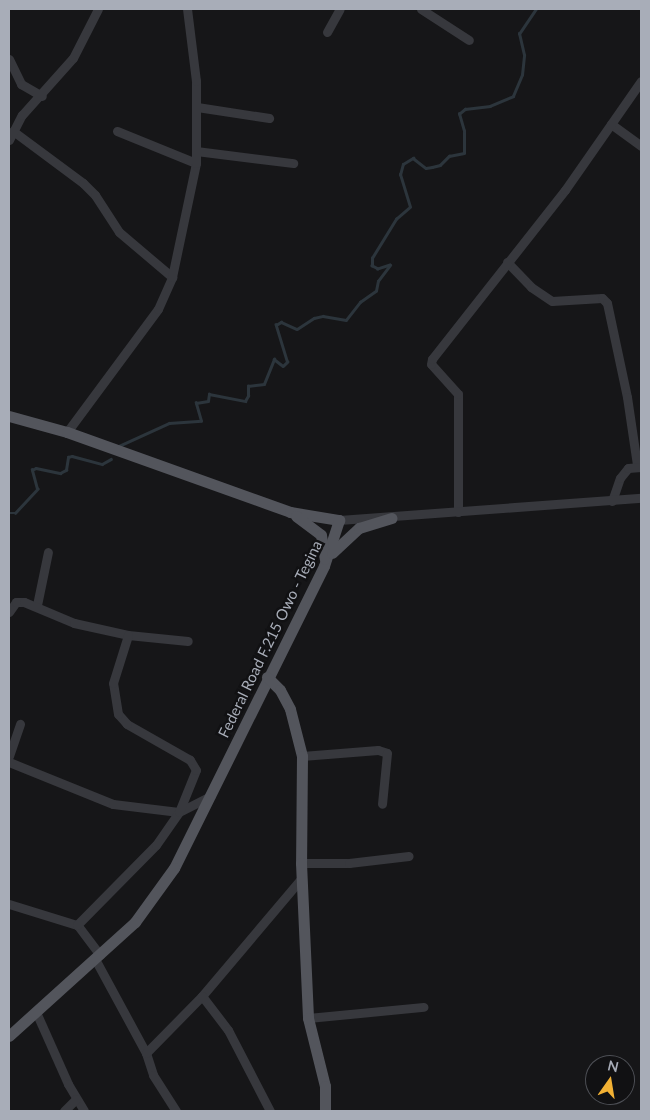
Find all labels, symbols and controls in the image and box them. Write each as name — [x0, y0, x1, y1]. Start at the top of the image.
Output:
street label: Federal Road F.215 Owo - Tegina — [214, 537, 326, 741]
north arrow — [585, 1055, 635, 1105]
text: N — [606, 1056, 620, 1075]

